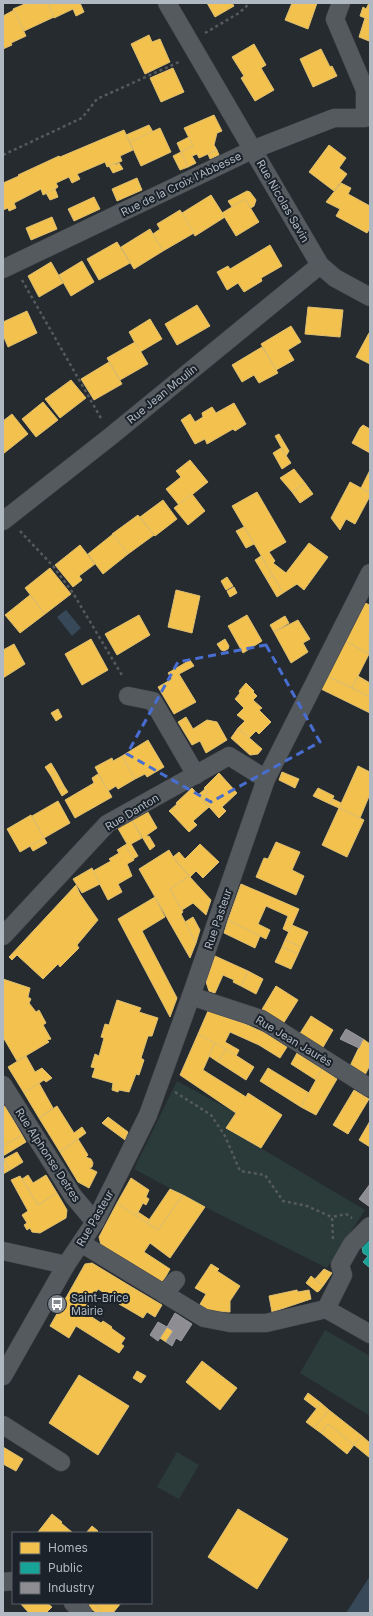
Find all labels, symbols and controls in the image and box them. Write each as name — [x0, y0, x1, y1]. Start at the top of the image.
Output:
street label: Rue de la Croix l'Abbesse — [119, 149, 243, 219]
street label: Rue Nicolas Savin — [254, 157, 312, 245]
street label: Rue Jean Moulin — [124, 361, 200, 427]
street label: Rue Danton — [103, 790, 161, 834]
street label: Rue Pasteur — [201, 887, 235, 951]
street label: Rue Jean Jaurès — [253, 1013, 335, 1069]
street label: Rue Alphonse Detres — [12, 1105, 84, 1205]
street label: Rue Pasteur — [73, 1187, 117, 1249]
place label: Saint-Brice Mairie — [71, 1291, 129, 1318]
bus stop icon: Saint-Brice Mairie — [46, 1293, 68, 1315]
legend — [12, 1532, 152, 1604]
text: Homes — [48, 1540, 88, 1555]
text: Public — [48, 1560, 83, 1575]
text: Industry — [48, 1580, 95, 1595]

